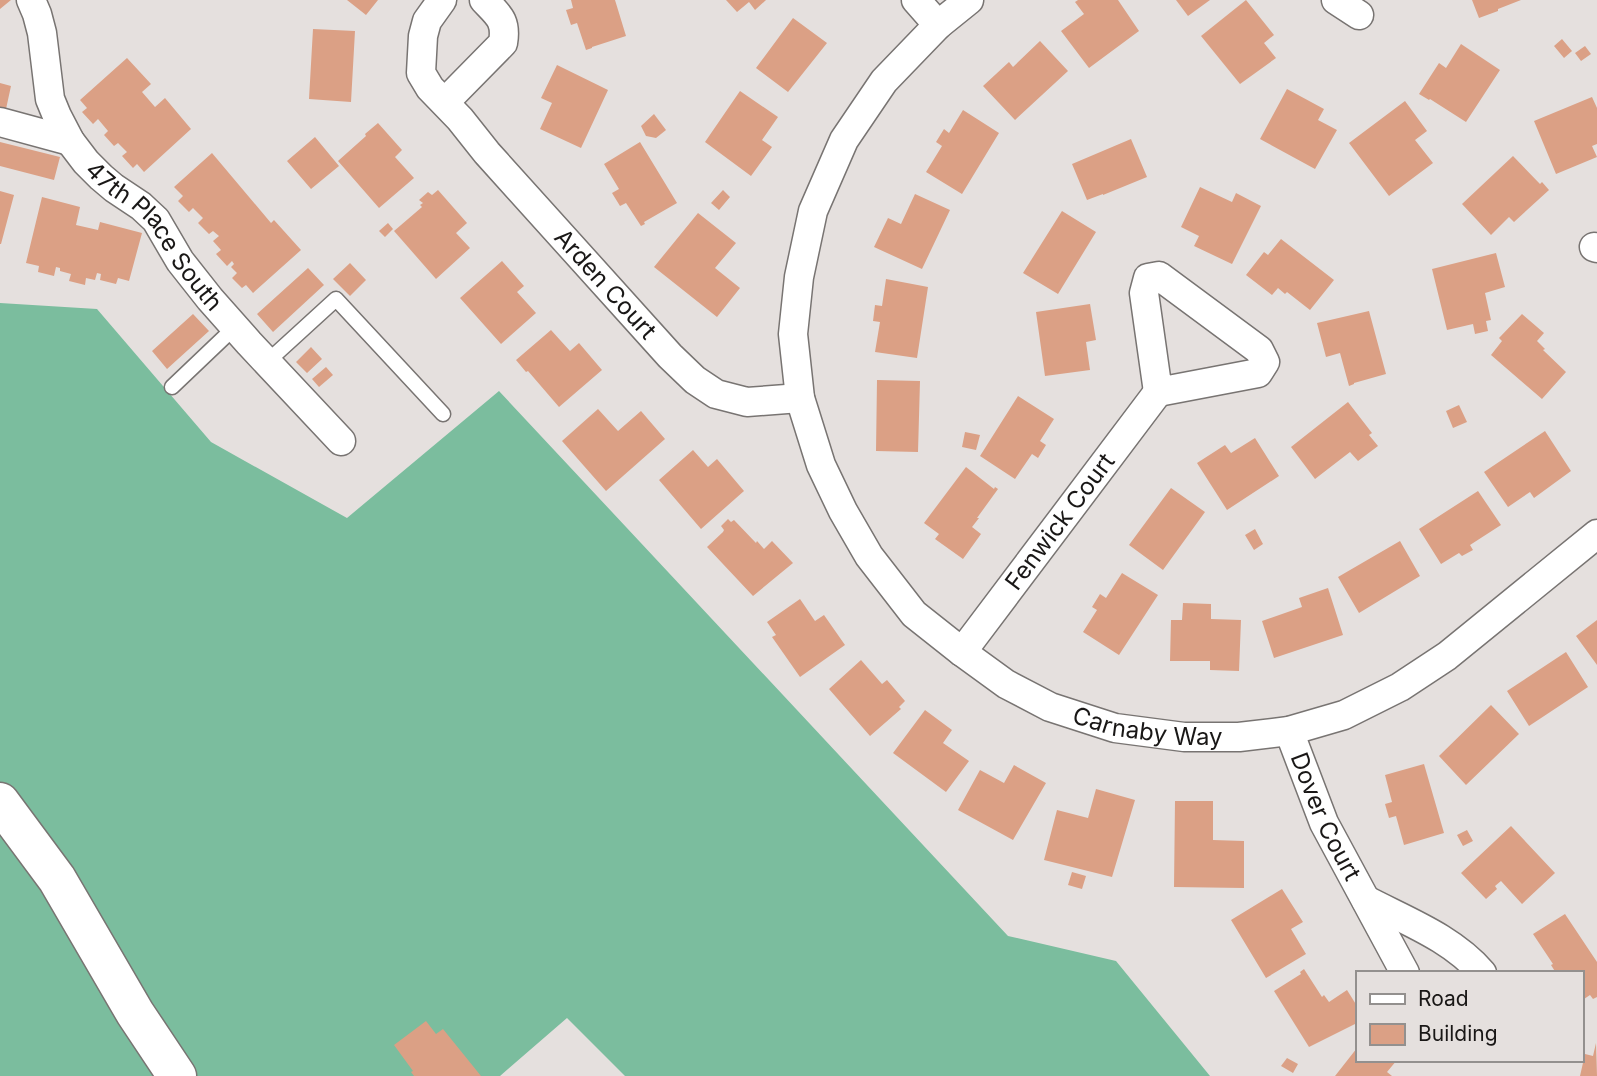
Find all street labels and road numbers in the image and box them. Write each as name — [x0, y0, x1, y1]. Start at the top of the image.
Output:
street label: 47th Place South — [80, 155, 229, 317]
street label: Arden Court — [549, 223, 663, 345]
street label: Fenwick Court — [999, 447, 1121, 596]
street label: Carnaby Way — [1069, 700, 1223, 751]
street label: Dover Court — [1285, 748, 1367, 885]

